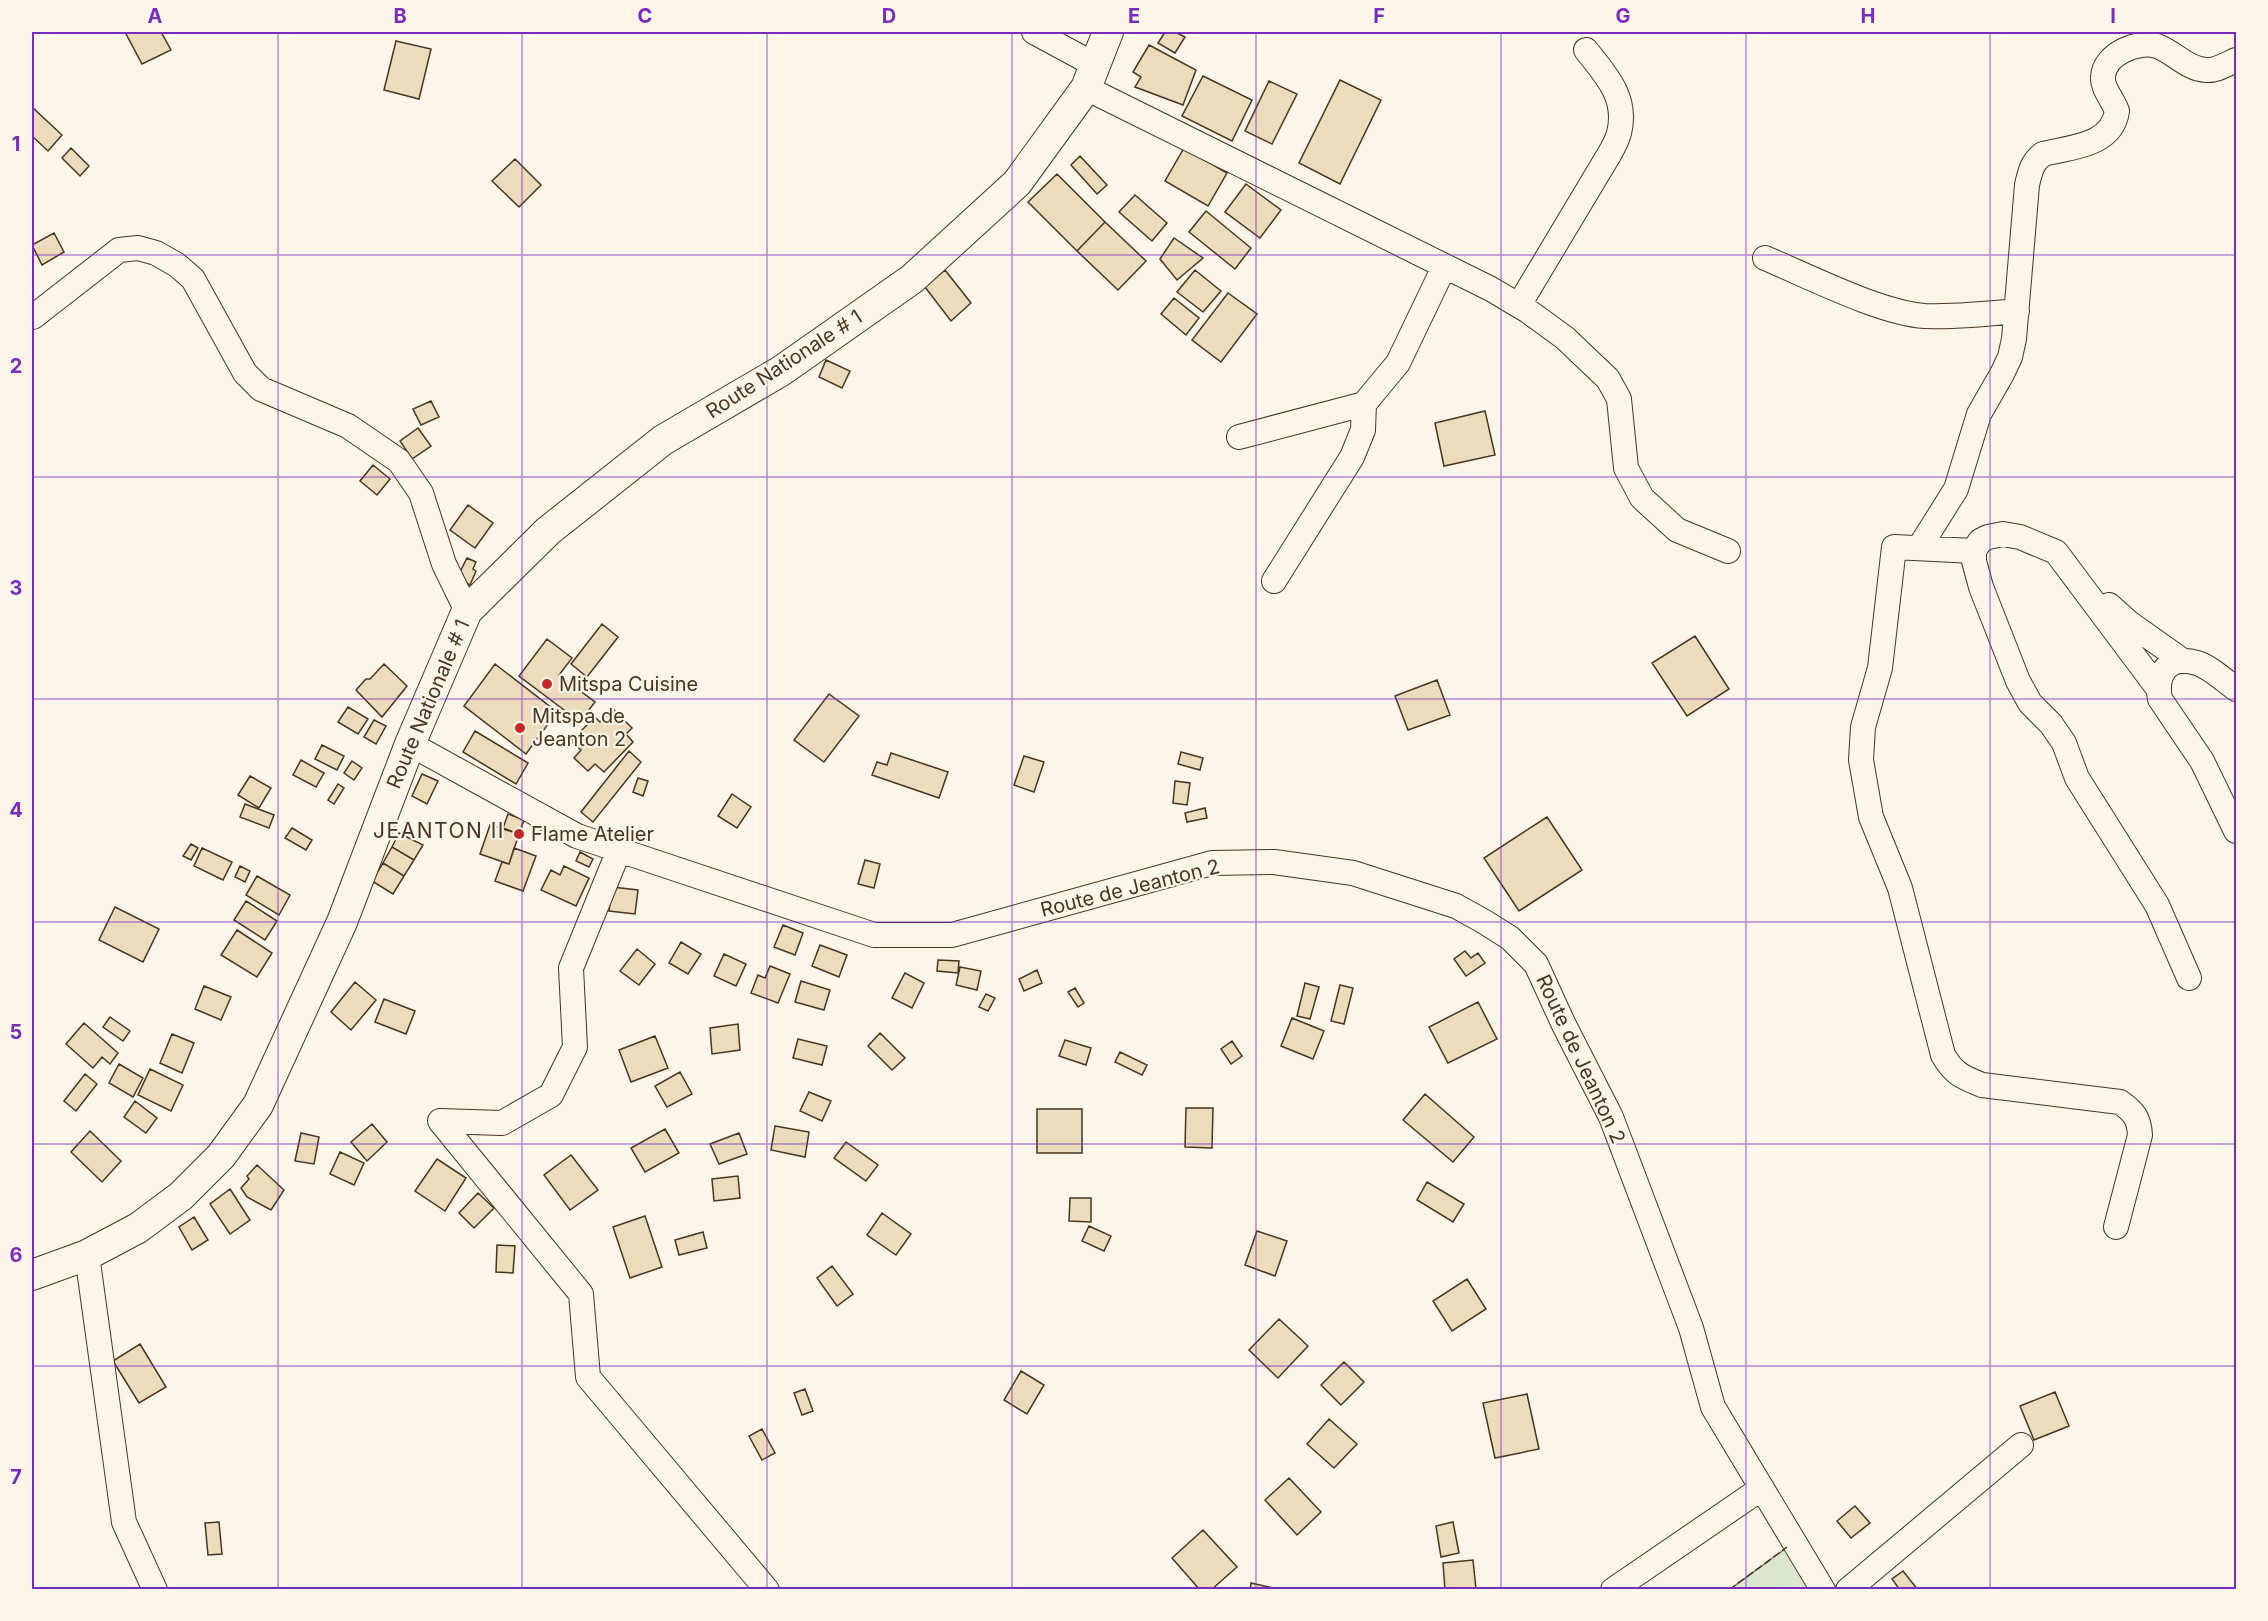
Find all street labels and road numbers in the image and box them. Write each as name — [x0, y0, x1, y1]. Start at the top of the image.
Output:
street label: Route Nationale # 1 — [701, 305, 867, 423]
street label: Route Nationale # 1 — [382, 616, 474, 792]
street label: Route de Jeanton 2 — [1038, 854, 1222, 922]
street label: Route de Jeanton 2 — [1531, 971, 1631, 1147]

